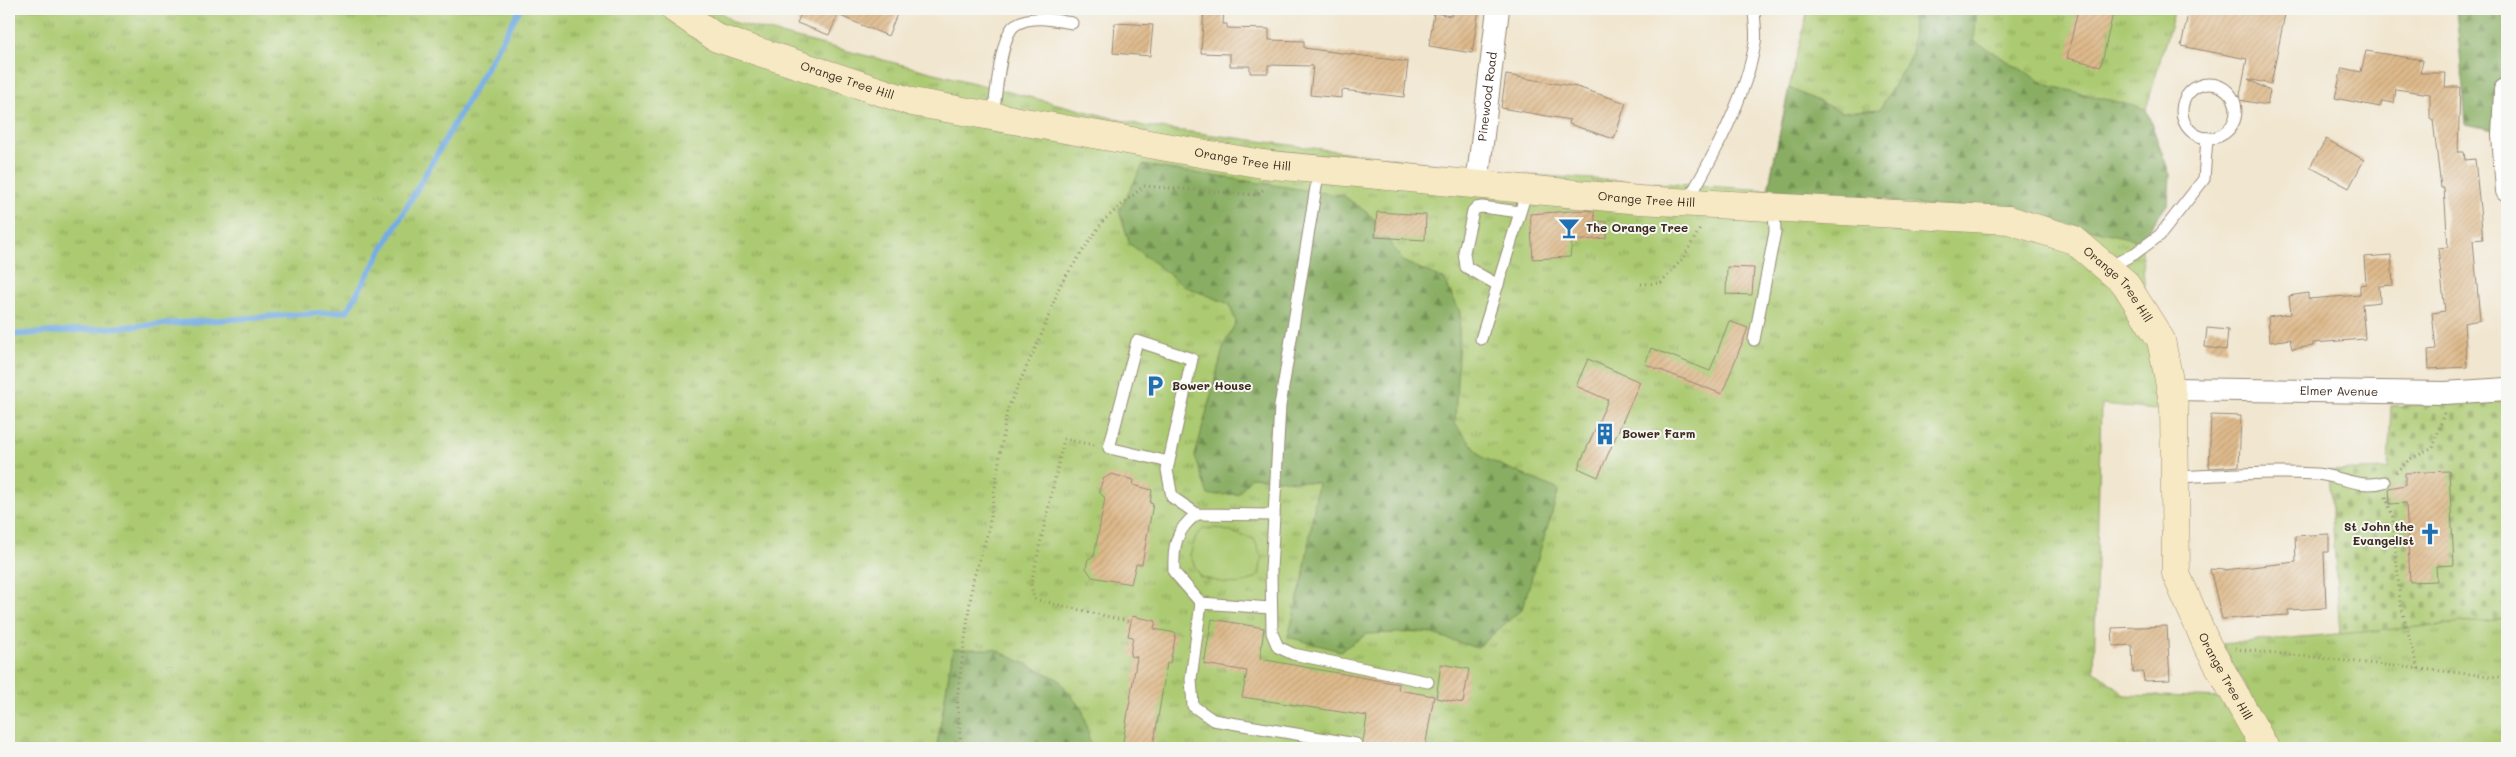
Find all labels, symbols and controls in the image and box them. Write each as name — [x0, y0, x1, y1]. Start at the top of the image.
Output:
street label: Pinewood Road — [1473, 50, 1500, 142]
street label: Orange Tree Hill — [799, 57, 896, 103]
street label: Orange Tree Hill — [1193, 143, 1292, 174]
street label: Orange Tree Hill — [1597, 187, 1696, 210]
bar icon: The Orange Tree — [1556, 215, 1582, 241]
place label: The Orange Tree — [1586, 219, 1688, 235]
street label: Orange Tree Hill — [2080, 242, 2157, 325]
parking icon: Bower House — [1142, 373, 1168, 399]
place label: Bower House — [1172, 377, 1251, 393]
street label: Elmer Avenue — [2300, 382, 2378, 399]
building icon: Bower Farm — [1592, 421, 1618, 447]
place label: Bower Farm — [1622, 425, 1695, 441]
place label: St John the Evangelist — [2344, 518, 2414, 548]
church icon: St John the Evangelist — [2417, 521, 2443, 547]
street label: Orange Tree Hill — [2196, 630, 2257, 722]

